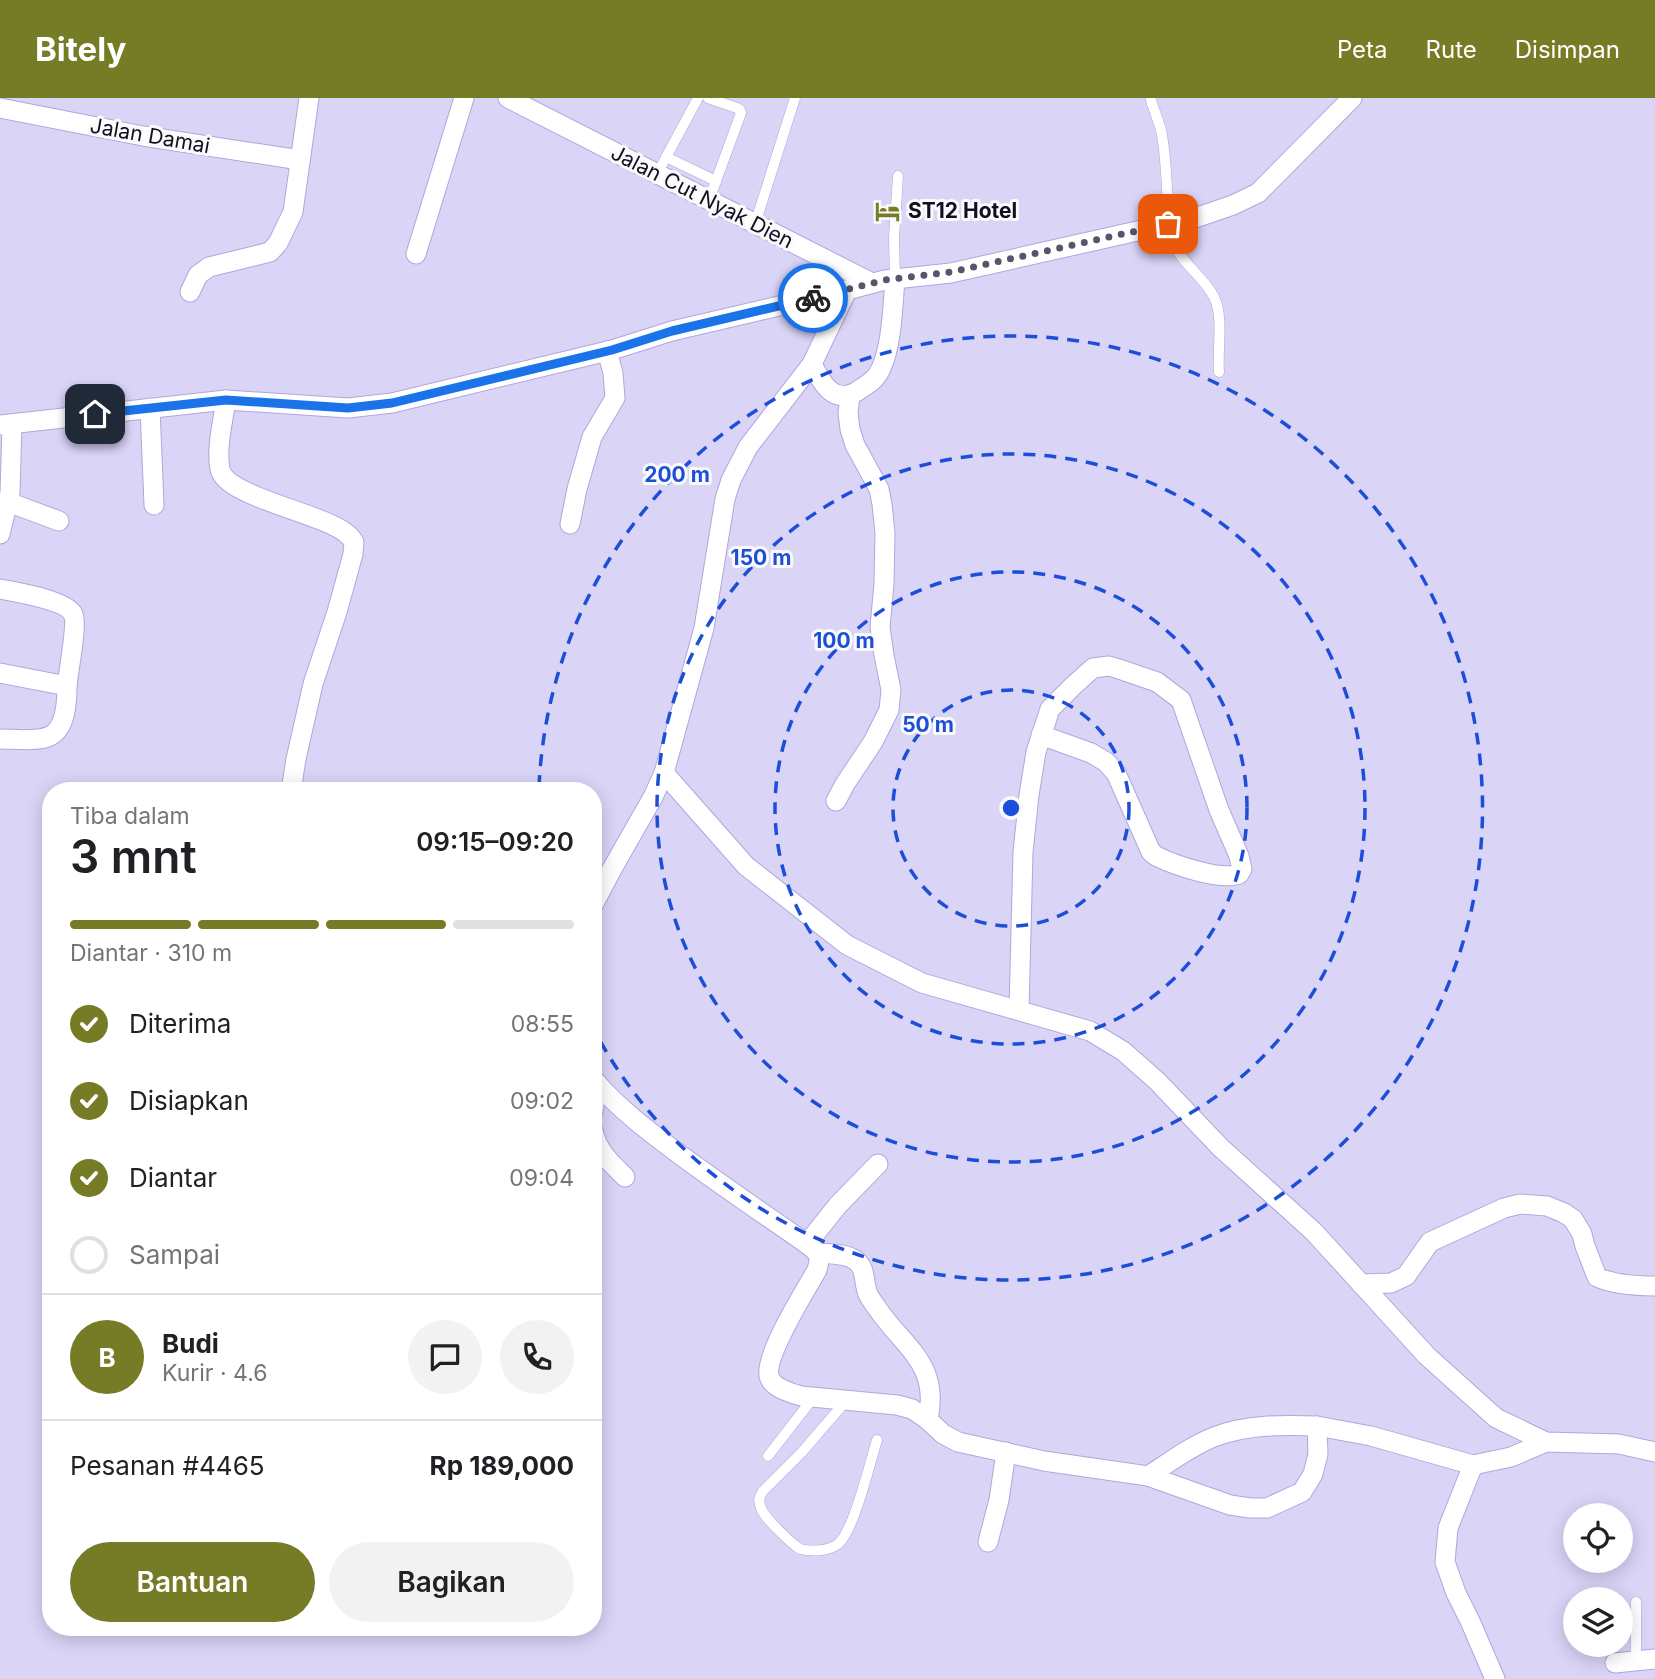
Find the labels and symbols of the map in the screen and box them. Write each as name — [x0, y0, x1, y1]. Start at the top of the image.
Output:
street label: Jalan Damai — [88, 113, 212, 158]
street label: Jalan Cut Nyak Dien — [607, 140, 798, 253]
pin — [1138, 194, 1198, 254]
hotel icon: ST12 Hotel — [874, 197, 902, 225]
place label: ST12 Hotel — [908, 198, 1017, 223]
courier — [778, 263, 848, 333]
pin — [65, 384, 125, 444]
text: 200 m — [644, 462, 710, 487]
text: 150 m — [731, 545, 791, 570]
text: 100 m — [813, 628, 875, 653]
text: 50 m — [902, 712, 954, 737]
centre of rings — [999, 796, 1023, 820]

